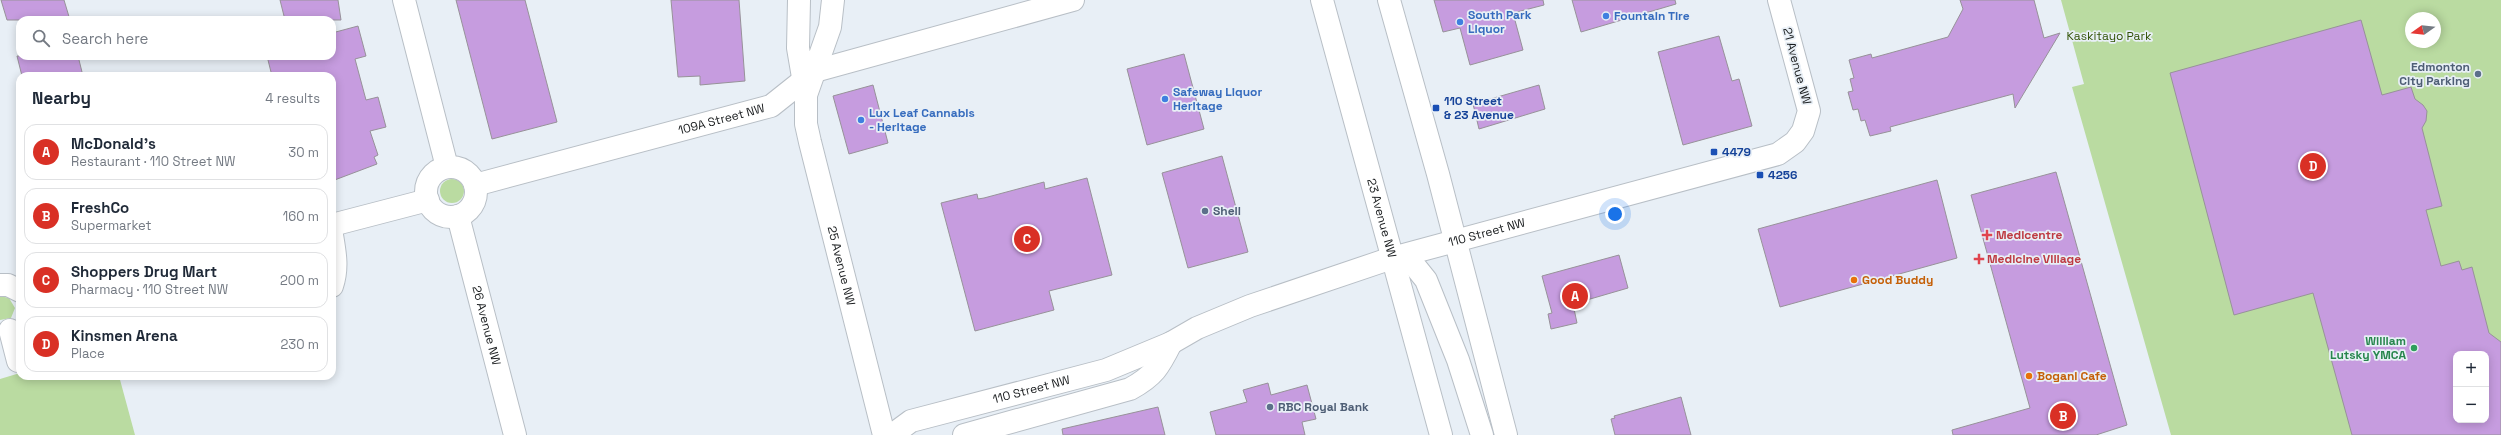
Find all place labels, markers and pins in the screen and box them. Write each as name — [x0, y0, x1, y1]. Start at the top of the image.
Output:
place label: South Park Liquor — [1468, 7, 1532, 37]
place label: Fountain Tire — [1614, 8, 1690, 24]
marker: Fountain Tire — [1601, 11, 1611, 21]
marker: South Park Liquor — [1455, 17, 1465, 27]
place label: Edmonton City Parking — [2399, 59, 2470, 89]
marker: Edmonton City Parking — [2473, 69, 2483, 79]
place label: Safeway Liquor Heritage — [1173, 84, 1262, 114]
place label: 110 Street & 23 Avenue — [1444, 93, 1514, 123]
marker: Safeway Liquor Heritage — [1160, 94, 1170, 104]
marker: 110 Street & 23 Avenue — [1431, 103, 1441, 113]
place label: Lux Leaf Cannabis - Heritage — [869, 105, 975, 135]
marker: Lux Leaf Cannabis - Heritage — [856, 115, 866, 125]
place label: 4479 — [1722, 144, 1751, 160]
marker: 4479 — [1709, 147, 1719, 157]
pin: D — [2300, 151, 2326, 181]
place label: 4256 — [1768, 167, 1797, 183]
marker: 4256 — [1755, 170, 1765, 180]
place label: Shell — [1213, 203, 1241, 219]
marker: Shell — [1200, 206, 1210, 216]
pin: C — [1014, 224, 1040, 254]
place label: Medicentre — [1996, 227, 2063, 243]
marker: Medicentre — [1981, 229, 1993, 241]
place label: Medicine Village — [1987, 251, 2081, 267]
marker: Medicine Village — [1974, 254, 1984, 264]
place label: Good Buddy — [1862, 272, 1933, 288]
marker: Good Buddy — [1849, 275, 1859, 285]
pin: A — [1562, 281, 1588, 311]
place label: William Lutsky YMCA — [2330, 333, 2406, 363]
marker: William Lutsky YMCA — [2409, 343, 2419, 353]
place label: Bogani Cafe — [2037, 368, 2107, 384]
marker: Bogani Cafe — [2024, 371, 2034, 381]
place label: RBC Royal Bank — [1278, 399, 1369, 415]
pin: B — [2050, 401, 2076, 431]
marker: RBC Royal Bank — [1265, 402, 1275, 412]

